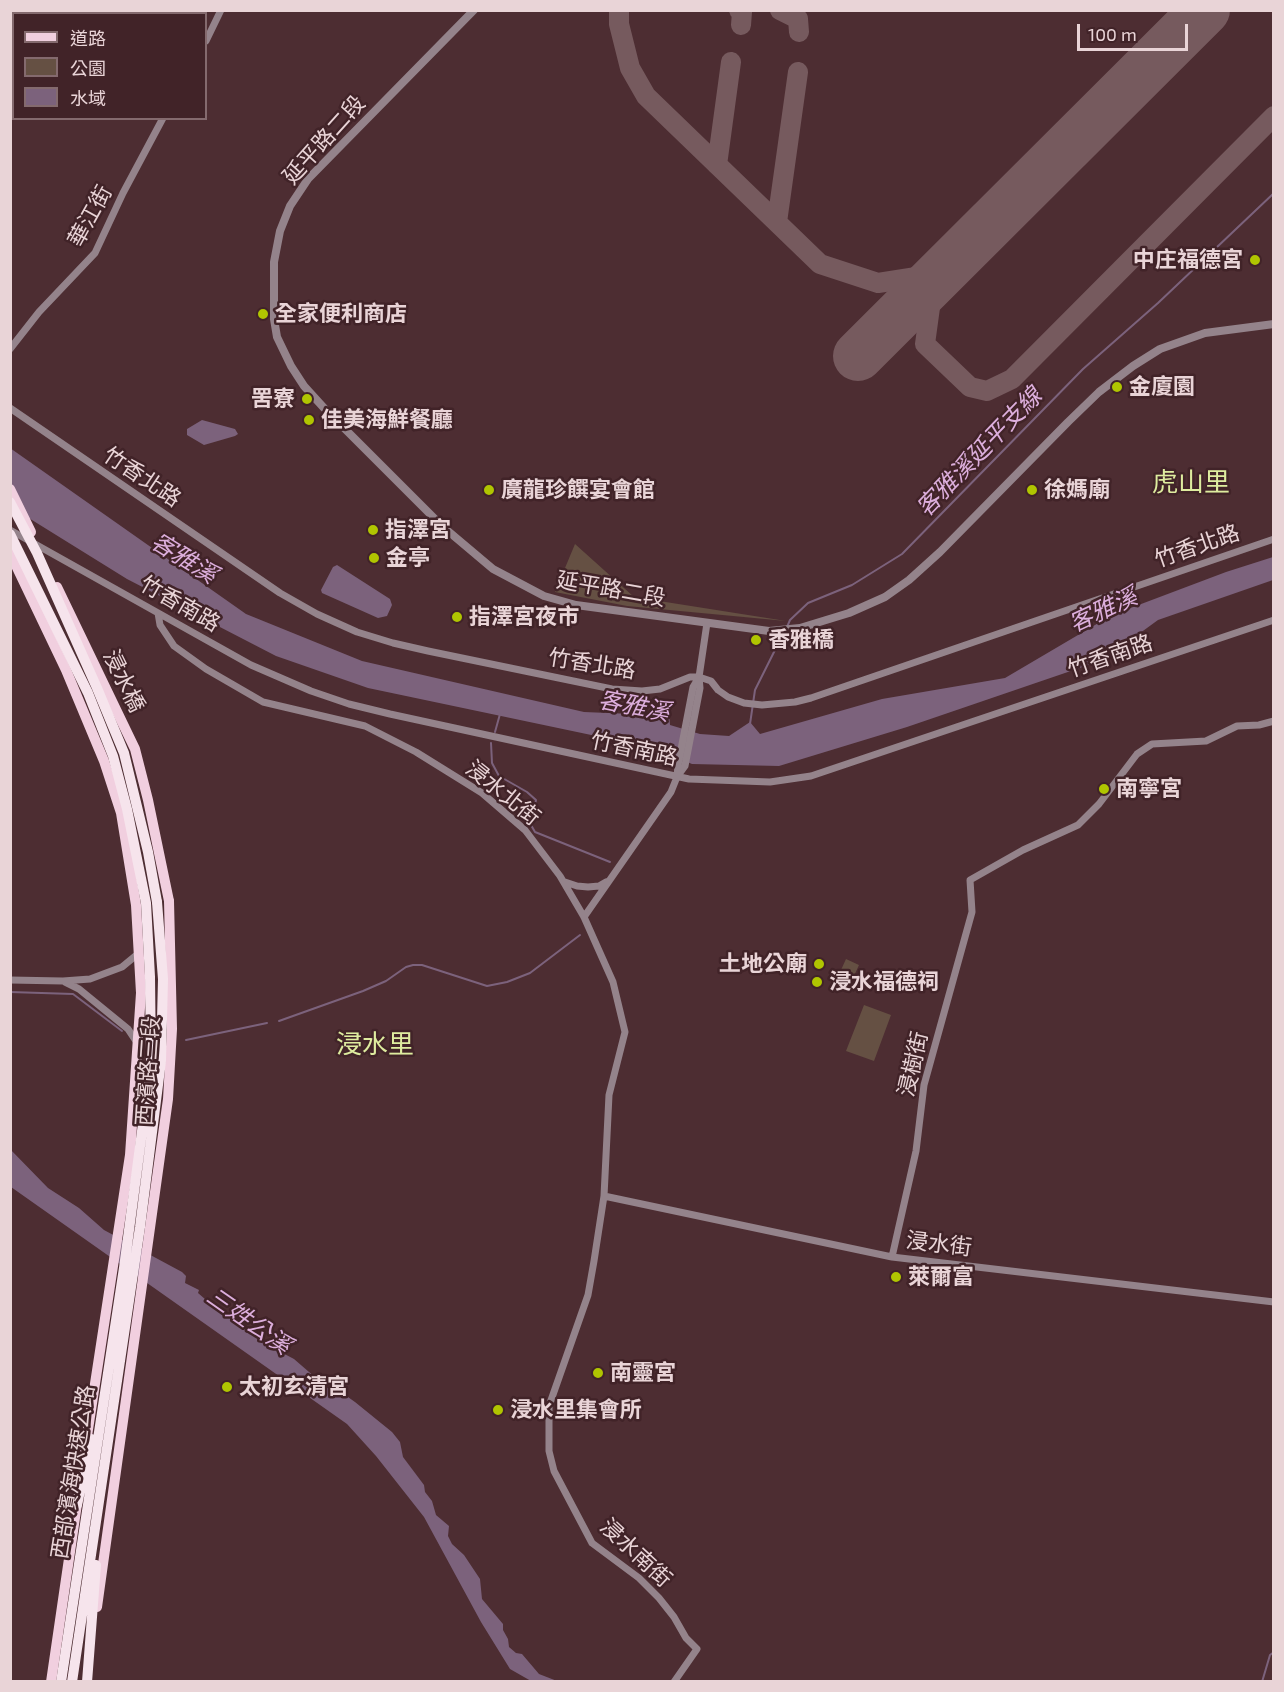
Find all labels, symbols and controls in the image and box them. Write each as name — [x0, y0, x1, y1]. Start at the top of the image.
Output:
legend — [12, 12, 207, 120]
scale bar — [1080, 12, 1191, 50]
text: 100 m — [1088, 23, 1137, 45]
text: 道路 — [70, 27, 106, 49]
text: 公園 — [70, 57, 106, 79]
text: 水域 — [70, 87, 106, 109]
street label: 延平路二段 — [277, 90, 371, 190]
street label: 華江街 — [62, 181, 118, 251]
place label: 中庄福德宮 — [1133, 247, 1243, 273]
marker: 中庄福德宮 — [1248, 253, 1262, 267]
place label: 全家便利商店 — [275, 301, 407, 327]
marker: 全家便利商店 — [256, 307, 270, 321]
place label: 金廈園 — [1129, 374, 1195, 400]
marker: 金廈園 — [1110, 380, 1124, 394]
water label: 客雅溪延平支線 — [910, 382, 1048, 522]
place label: 罟寮 — [251, 386, 295, 412]
marker: 罟寮 — [300, 392, 314, 406]
place label: 佳美海鮮餐廳 — [321, 407, 453, 433]
marker: 佳美海鮮餐廳 — [302, 413, 316, 427]
street label: 竹香北路 — [98, 441, 186, 513]
district label: 虎山里 — [1152, 466, 1230, 498]
place label: 廣龍珍饌宴會館 — [501, 477, 655, 503]
place label: 徐媽廟 — [1044, 477, 1110, 503]
marker: 廣龍珍饌宴會館 — [482, 483, 496, 497]
marker: 徐媽廟 — [1025, 483, 1039, 497]
place label: 指澤宮 — [385, 517, 451, 543]
street label: 竹香北路 — [1151, 519, 1243, 573]
marker: 指澤宮 — [366, 523, 380, 537]
water label: 客雅溪 — [146, 527, 222, 589]
place label: 金亭 — [386, 545, 430, 571]
marker: 金亭 — [367, 551, 381, 565]
street label: 延平路二段 — [555, 566, 667, 612]
street label: 竹香南路 — [135, 571, 225, 637]
water label: 客雅溪 — [1064, 582, 1142, 638]
place label: 指澤宮夜市 — [469, 604, 579, 630]
marker: 指澤宮夜市 — [450, 610, 464, 624]
place label: 香雅橋 — [768, 627, 834, 653]
street label: 竹香南路 — [1064, 629, 1156, 683]
marker: 香雅橋 — [749, 633, 763, 647]
street label: 竹香北路 — [546, 644, 638, 684]
street label: 浸水橋 — [98, 646, 150, 716]
water label: 客雅溪 — [596, 685, 672, 727]
street label: 竹香南路 — [588, 727, 680, 771]
street label: 浸水北街 — [460, 755, 546, 831]
place label: 南寧宮 — [1116, 776, 1182, 802]
marker: 南寧宮 — [1097, 782, 1111, 796]
place label: 土地公廟 — [719, 951, 807, 977]
marker: 土地公廟 — [812, 957, 826, 971]
place label: 浸水福德祠 — [829, 969, 939, 995]
marker: 浸水福德祠 — [810, 975, 824, 989]
street label: 西濱路三段 — [131, 1015, 165, 1127]
district label: 浸水里 — [336, 1028, 414, 1060]
street label: 浸樹街 — [893, 1029, 933, 1099]
street label: 浸水街 — [905, 1227, 973, 1261]
place label: 萊爾富 — [908, 1264, 974, 1290]
marker: 萊爾富 — [889, 1270, 903, 1284]
water label: 三姓公溪 — [201, 1282, 297, 1360]
place label: 南靈宮 — [610, 1360, 676, 1386]
marker: 南靈宮 — [591, 1366, 605, 1380]
place label: 太初玄清宮 — [239, 1374, 349, 1400]
marker: 太初玄清宮 — [220, 1380, 234, 1394]
street label: 西部濱海快速公路 — [46, 1383, 100, 1561]
place label: 浸水里集會所 — [510, 1397, 642, 1423]
marker: 浸水里集會所 — [491, 1403, 505, 1417]
street label: 浸水南街 — [595, 1513, 677, 1593]

